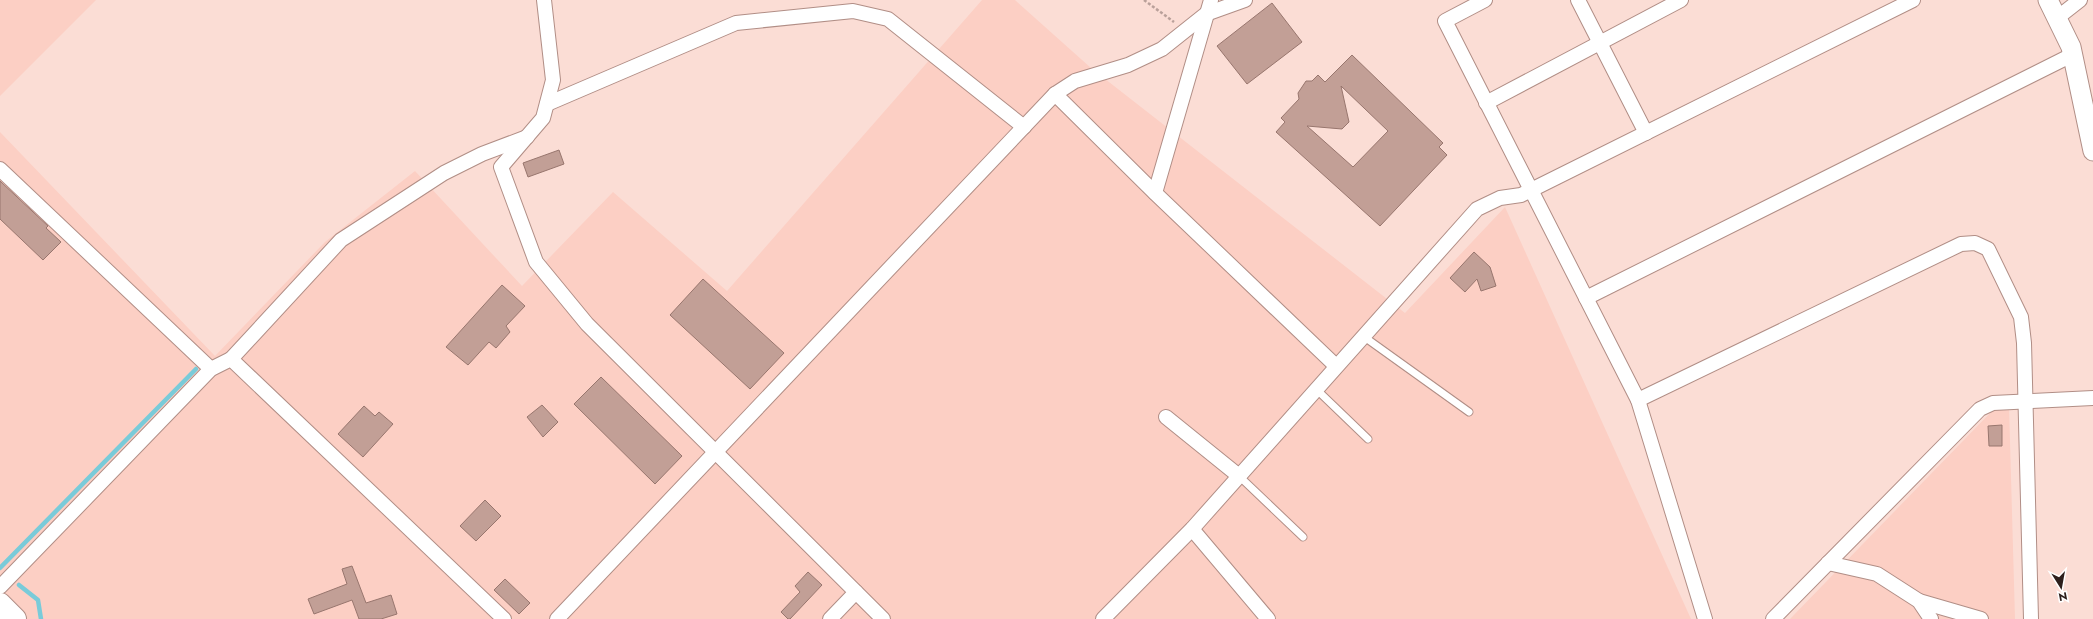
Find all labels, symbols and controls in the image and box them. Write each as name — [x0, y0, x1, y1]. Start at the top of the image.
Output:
north arrow — [2041, 567, 2081, 607]
text: N — [2057, 588, 2069, 606]

